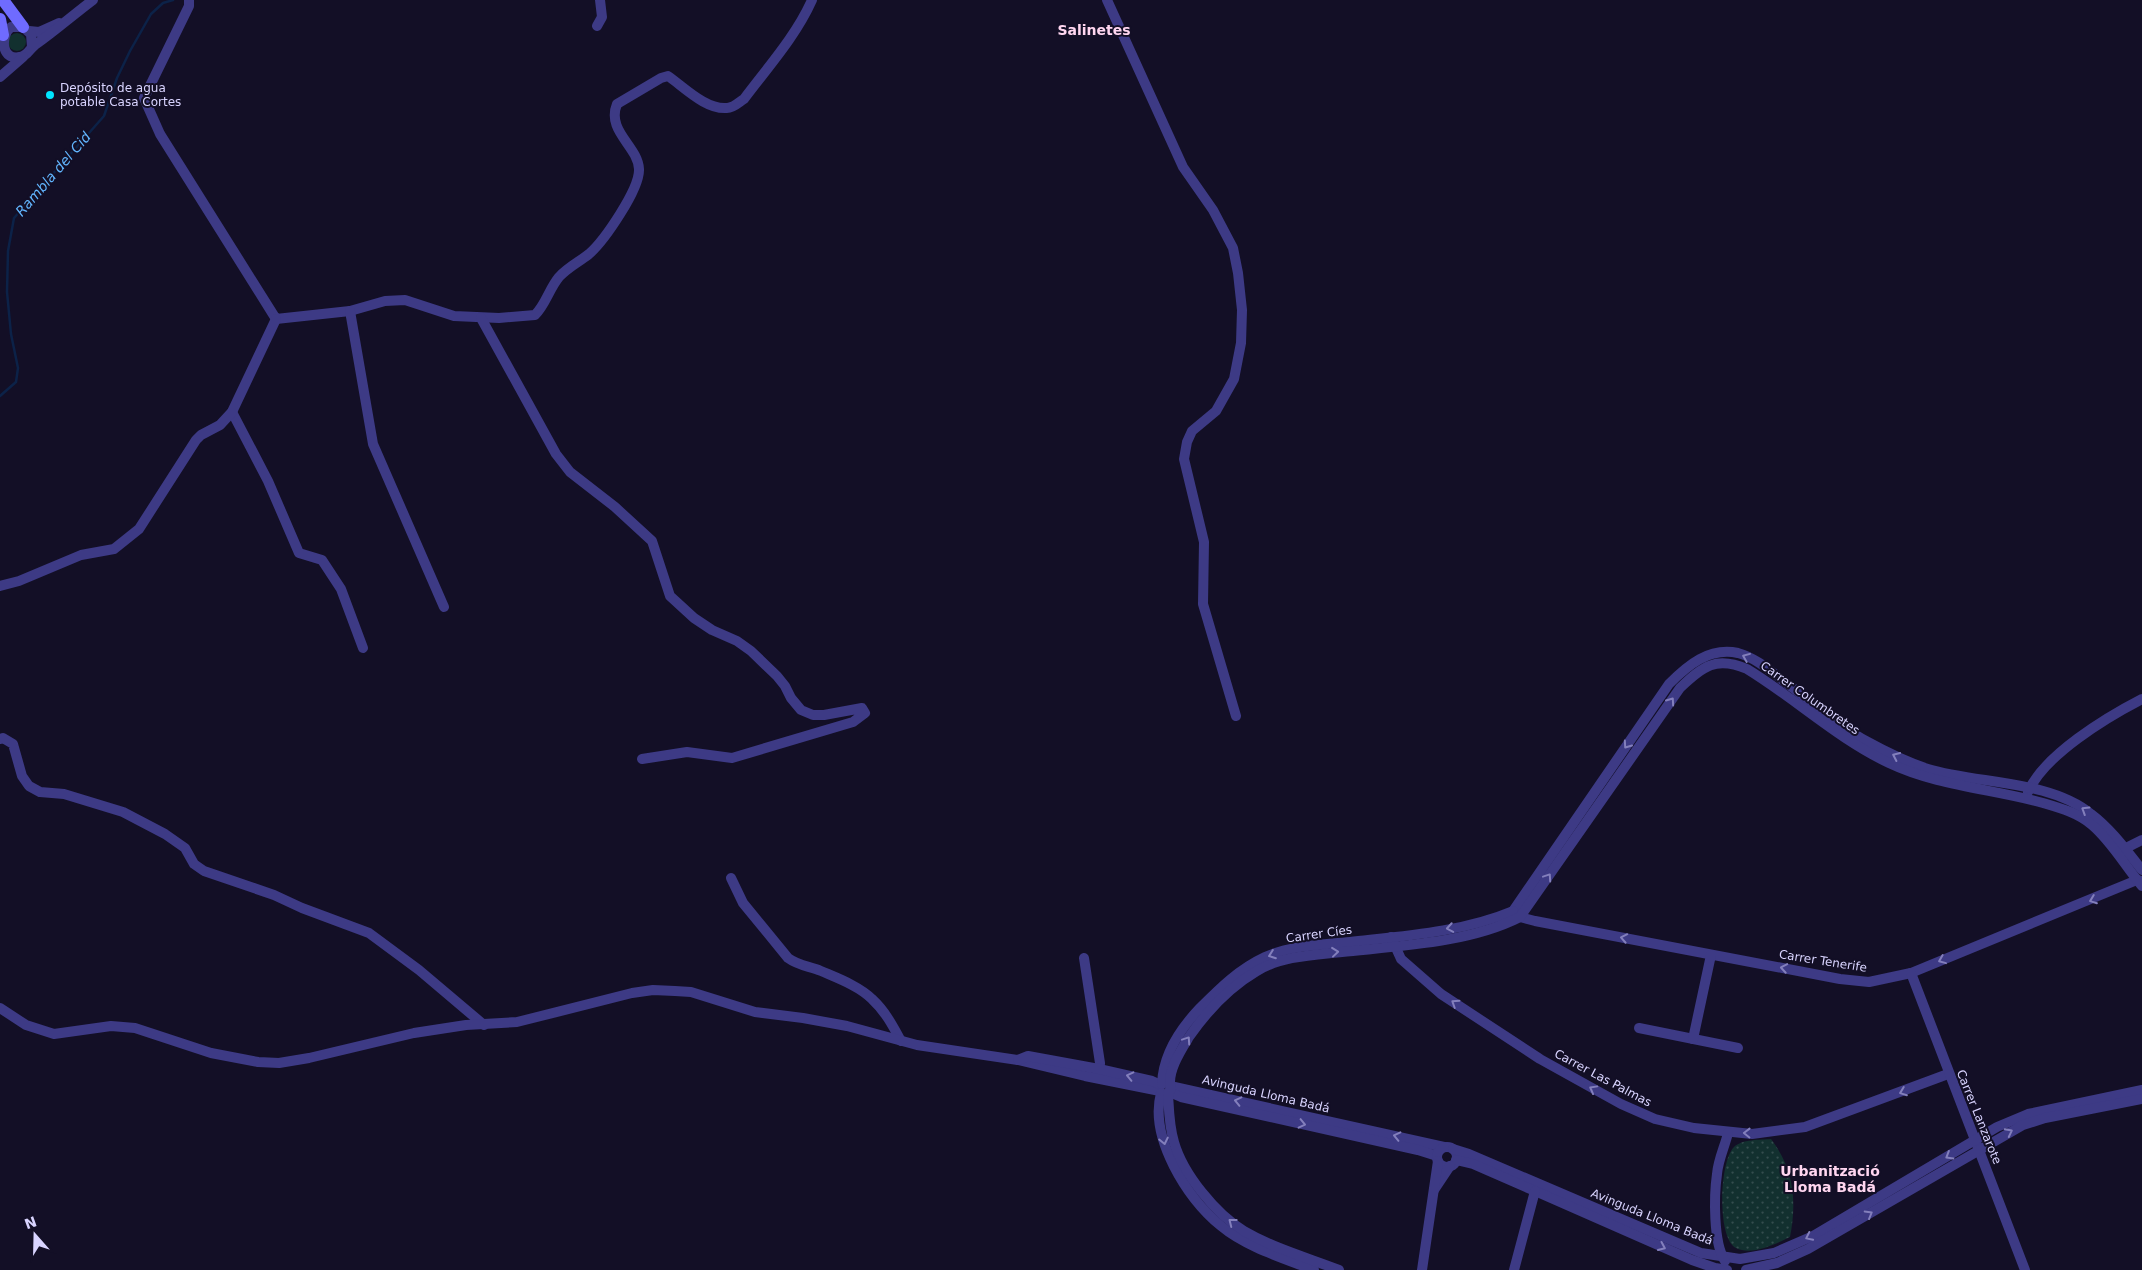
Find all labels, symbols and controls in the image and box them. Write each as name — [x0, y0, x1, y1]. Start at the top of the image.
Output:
district label: Salinetes — [1057, 22, 1131, 38]
place label: Depósito de agua potable Casa Cortes — [60, 81, 181, 109]
marker: Depósito de agua potable Casa Cortes — [44, 89, 56, 101]
water label: Rambla del Cid — [12, 129, 94, 219]
one-way arrow — [1743, 653, 1751, 663]
street label: Carrer Columbretes — [1758, 659, 1862, 737]
one-way arrow — [1665, 697, 1674, 707]
one-way arrow — [1624, 739, 1633, 748]
one-way arrow — [1892, 752, 1901, 762]
one-way arrow — [2081, 806, 2090, 816]
one-way arrow — [1542, 873, 1551, 883]
one-way arrow — [2089, 894, 2097, 904]
street label: Carrer Cíes — [1285, 922, 1353, 946]
one-way arrow — [1445, 923, 1454, 933]
one-way arrow — [1620, 934, 1629, 944]
one-way arrow — [1332, 947, 1340, 958]
street label: Carrer Tenerife — [1778, 947, 1868, 975]
one-way arrow — [1268, 949, 1277, 959]
one-way arrow — [1938, 954, 1947, 965]
one-way arrow — [1780, 963, 1789, 974]
one-way arrow — [1451, 1000, 1461, 1009]
one-way arrow — [1181, 1036, 1190, 1046]
street label: Carrer Las Palmas — [1552, 1046, 1654, 1110]
street label: Carrer Lanzarote — [1954, 1068, 2004, 1166]
one-way arrow — [1126, 1071, 1135, 1082]
street label: Avinguda Lloma Badá — [1201, 1073, 1331, 1115]
one-way arrow — [1589, 1085, 1598, 1095]
one-way arrow — [1899, 1086, 1908, 1096]
one-way arrow — [1234, 1096, 1243, 1106]
one-way arrow — [1297, 1118, 1306, 1129]
one-way arrow — [1743, 1128, 1751, 1139]
one-way arrow — [2004, 1128, 2013, 1138]
one-way arrow — [1392, 1131, 1401, 1142]
one-way arrow — [1158, 1136, 1168, 1145]
one-way arrow — [1946, 1150, 1955, 1160]
district label: Urbanització Lloma Badá — [1780, 1163, 1880, 1195]
street label: Avinguda Lloma Badá — [1589, 1186, 1715, 1248]
north arrow — [10, 1210, 60, 1260]
one-way arrow — [1864, 1211, 1873, 1221]
text: N — [22, 1213, 39, 1232]
one-way arrow — [1228, 1218, 1237, 1227]
one-way arrow — [1805, 1231, 1814, 1241]
one-way arrow — [1657, 1240, 1666, 1251]

